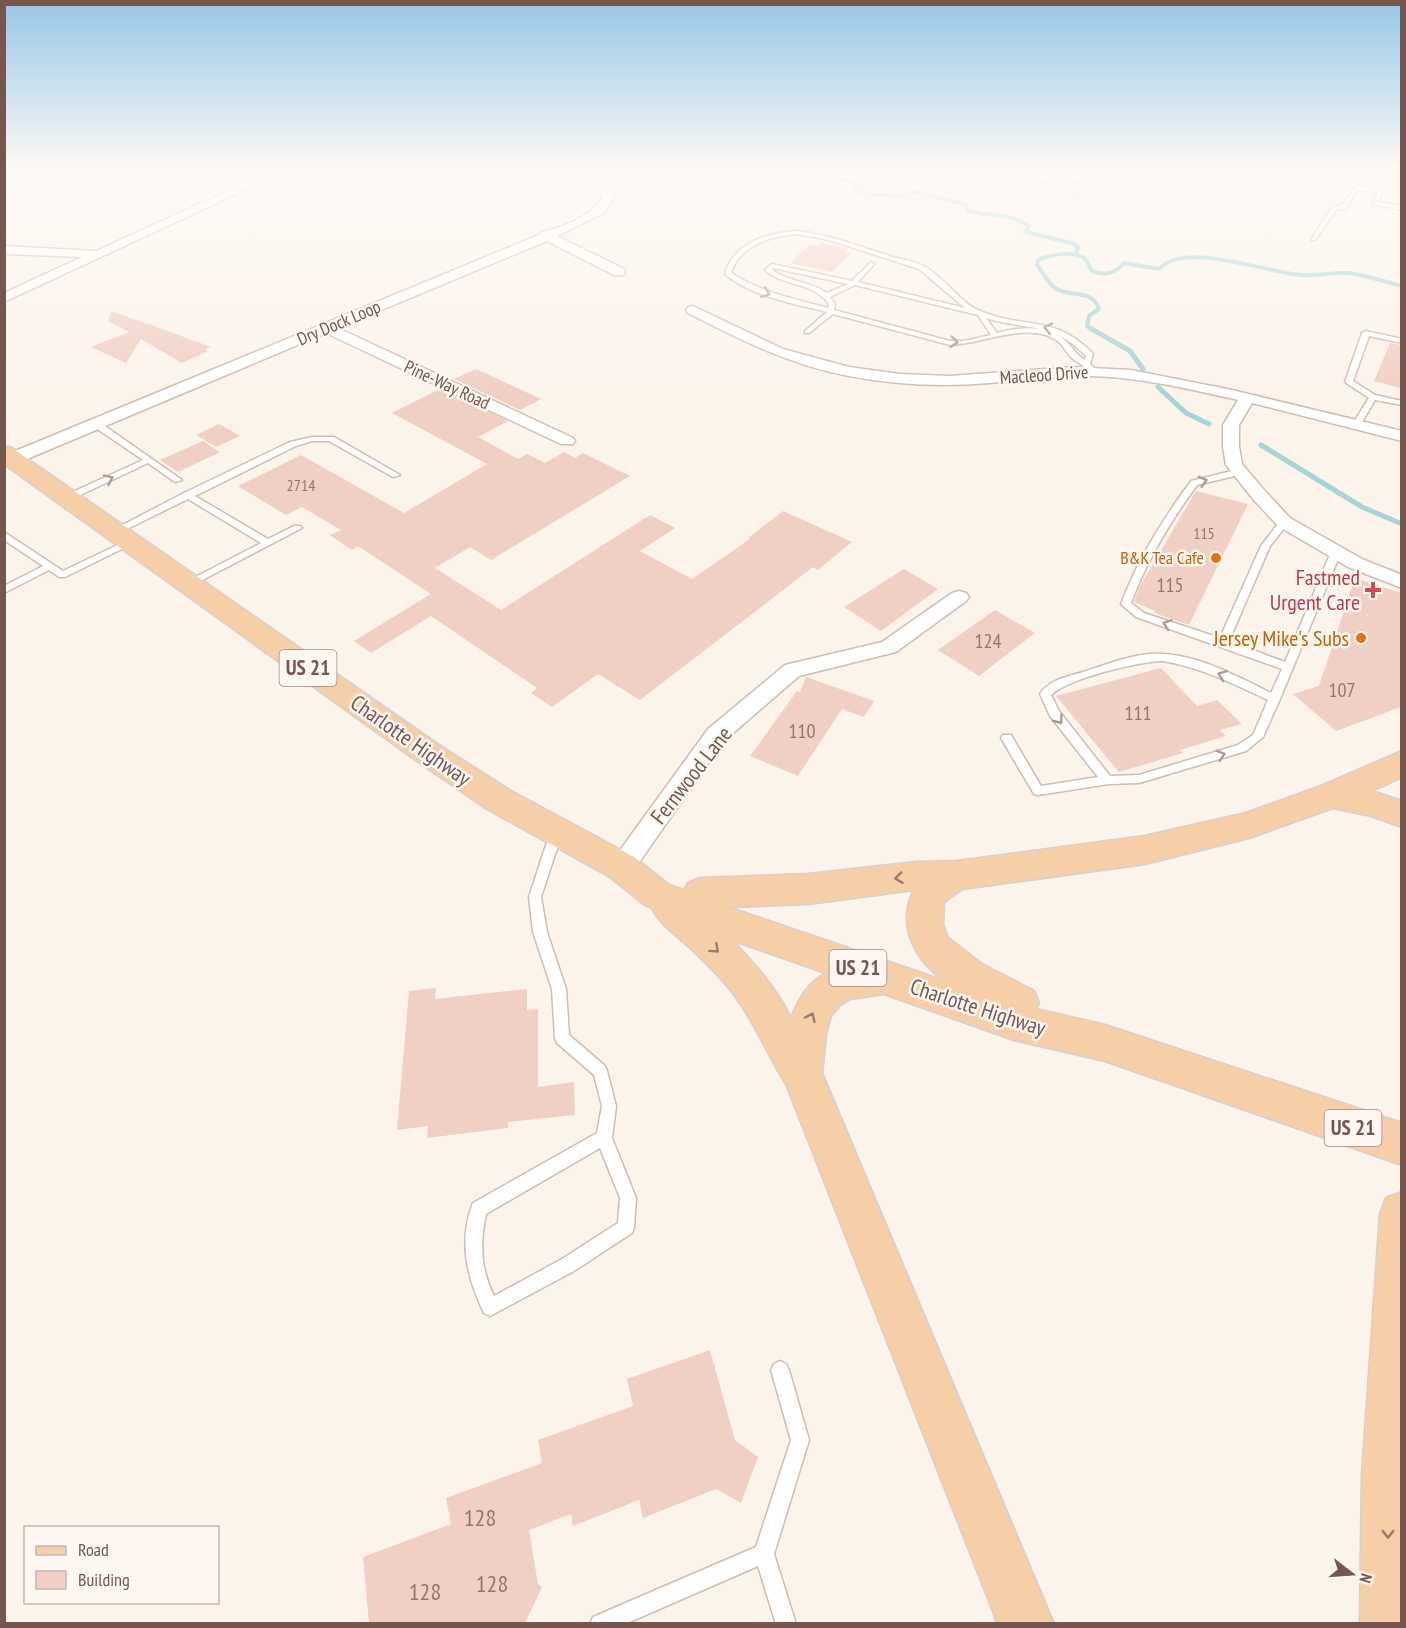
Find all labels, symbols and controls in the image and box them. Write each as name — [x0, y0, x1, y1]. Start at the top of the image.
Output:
one-way arrow — [760, 285, 770, 298]
street label: Dry Dock Loop — [294, 295, 384, 350]
one-way arrow — [1044, 323, 1054, 336]
one-way arrow — [949, 335, 958, 348]
street label: Pine-Way Road — [401, 355, 494, 414]
street label: Macleod Drive — [999, 360, 1089, 389]
one-way arrow — [103, 474, 114, 486]
house number: 2714 — [287, 475, 315, 495]
one-way arrow — [1197, 476, 1208, 488]
house number: 115 — [1193, 523, 1215, 543]
place label: B&K Tea Cafe — [1120, 546, 1204, 569]
marker: B&K Tea Cafe — [1209, 551, 1223, 565]
place label: Fastmed Urgent Care — [1270, 563, 1360, 616]
house number: 115 — [1157, 572, 1184, 598]
marker: Fastmed Urgent Care — [1364, 581, 1382, 599]
one-way arrow — [1162, 619, 1173, 632]
place label: Jersey Mike's Subs — [1212, 624, 1349, 652]
house number: 124 — [975, 628, 1002, 654]
marker: Jersey Mike's Subs — [1354, 631, 1368, 645]
road number: US 21 — [280, 650, 336, 686]
one-way arrow — [1217, 670, 1228, 682]
house number: 107 — [1329, 677, 1356, 703]
street label: Charlotte Highway — [345, 688, 477, 792]
house number: 111 — [1125, 700, 1152, 726]
one-way arrow — [1052, 713, 1063, 724]
house number: 110 — [789, 718, 816, 744]
street label: Fernwood Lane — [644, 721, 738, 829]
one-way arrow — [1215, 750, 1226, 762]
one-way arrow — [894, 871, 903, 883]
one-way arrow — [709, 942, 719, 953]
road number: US 21 — [830, 950, 886, 986]
street label: Charlotte Highway — [907, 972, 1050, 1042]
one-way arrow — [803, 1012, 815, 1023]
road number: US 21 — [1324, 1110, 1382, 1146]
house number: 128 — [464, 1502, 496, 1533]
legend — [24, 1526, 219, 1604]
one-way arrow — [1382, 1529, 1394, 1538]
text: Road — [78, 1538, 109, 1561]
north arrow — [1322, 1544, 1382, 1604]
text: Building — [78, 1568, 130, 1591]
house number: 128 — [476, 1568, 508, 1599]
text: N — [1356, 1571, 1377, 1585]
house number: 128 — [409, 1576, 441, 1607]

